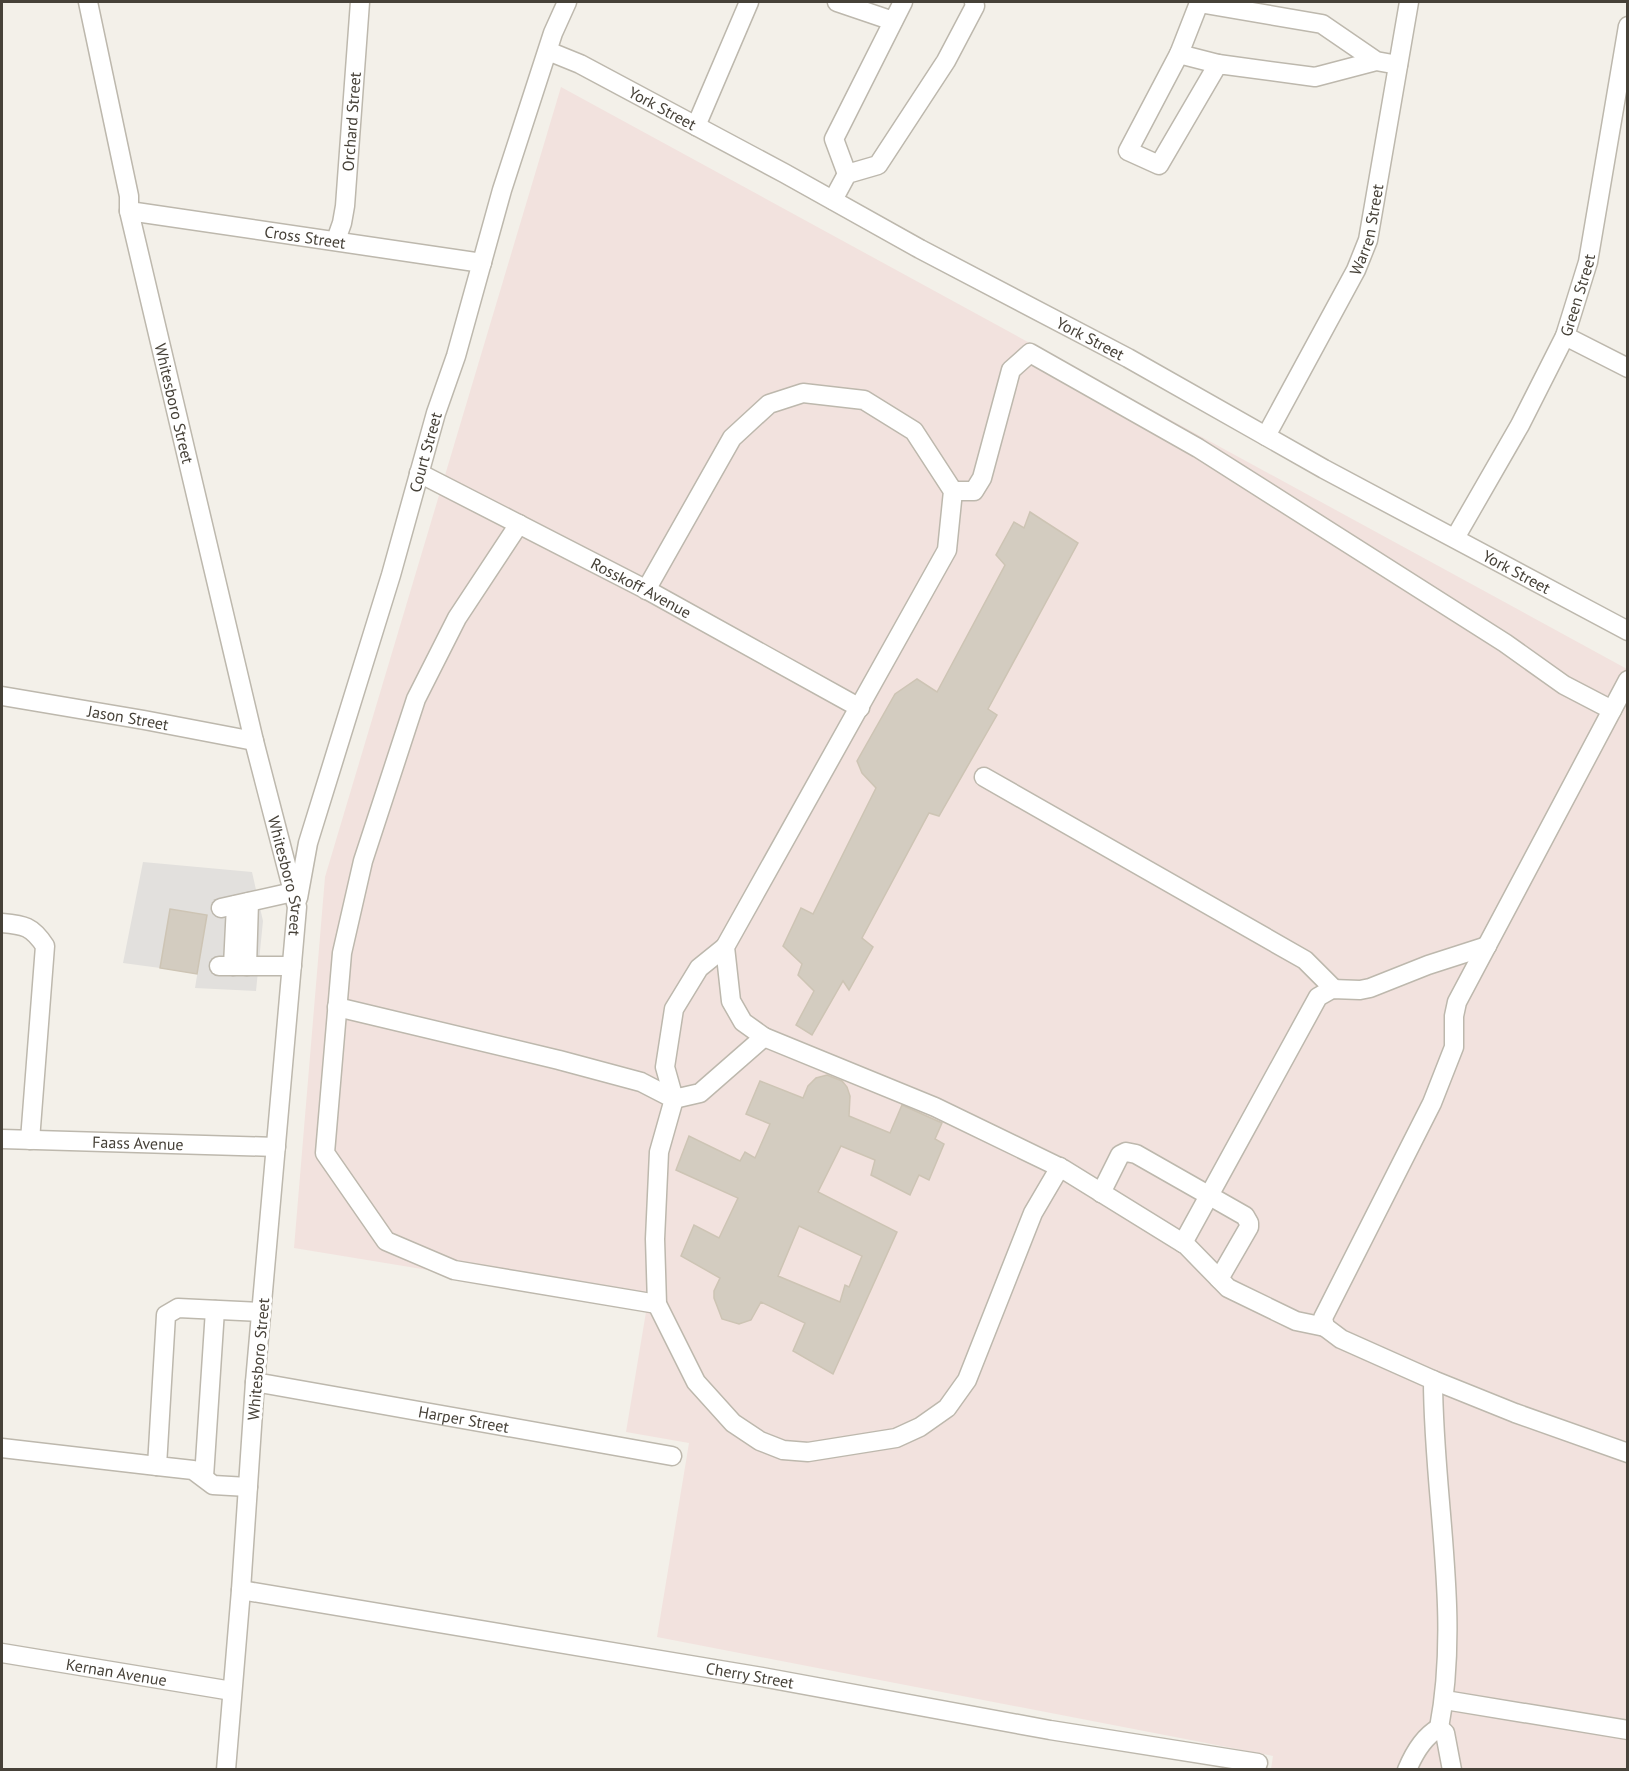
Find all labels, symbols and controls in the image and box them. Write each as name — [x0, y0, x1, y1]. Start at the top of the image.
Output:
street label: Orchard Street — [338, 71, 365, 172]
street label: York Street — [625, 82, 700, 135]
street label: Warren Street — [1345, 182, 1388, 278]
street label: Cross Street — [263, 221, 347, 253]
street label: Green Street — [1556, 252, 1599, 339]
street label: York Street — [1053, 312, 1128, 365]
street label: Whitesboro Street — [151, 341, 198, 466]
street label: Court Street — [404, 409, 446, 494]
street label: York Street — [1479, 545, 1554, 598]
street label: Rosskoff Avenue — [588, 553, 695, 622]
street label: Jason Street — [85, 700, 171, 735]
street label: Whitesboro Street — [264, 814, 307, 937]
street label: Faass Avenue — [92, 1132, 184, 1154]
street label: Whitesboro Street — [243, 1296, 273, 1421]
street label: Harper Street — [417, 1401, 511, 1437]
street label: Kernan Avenue — [65, 1654, 168, 1690]
street label: Cherry Street — [704, 1658, 796, 1693]

